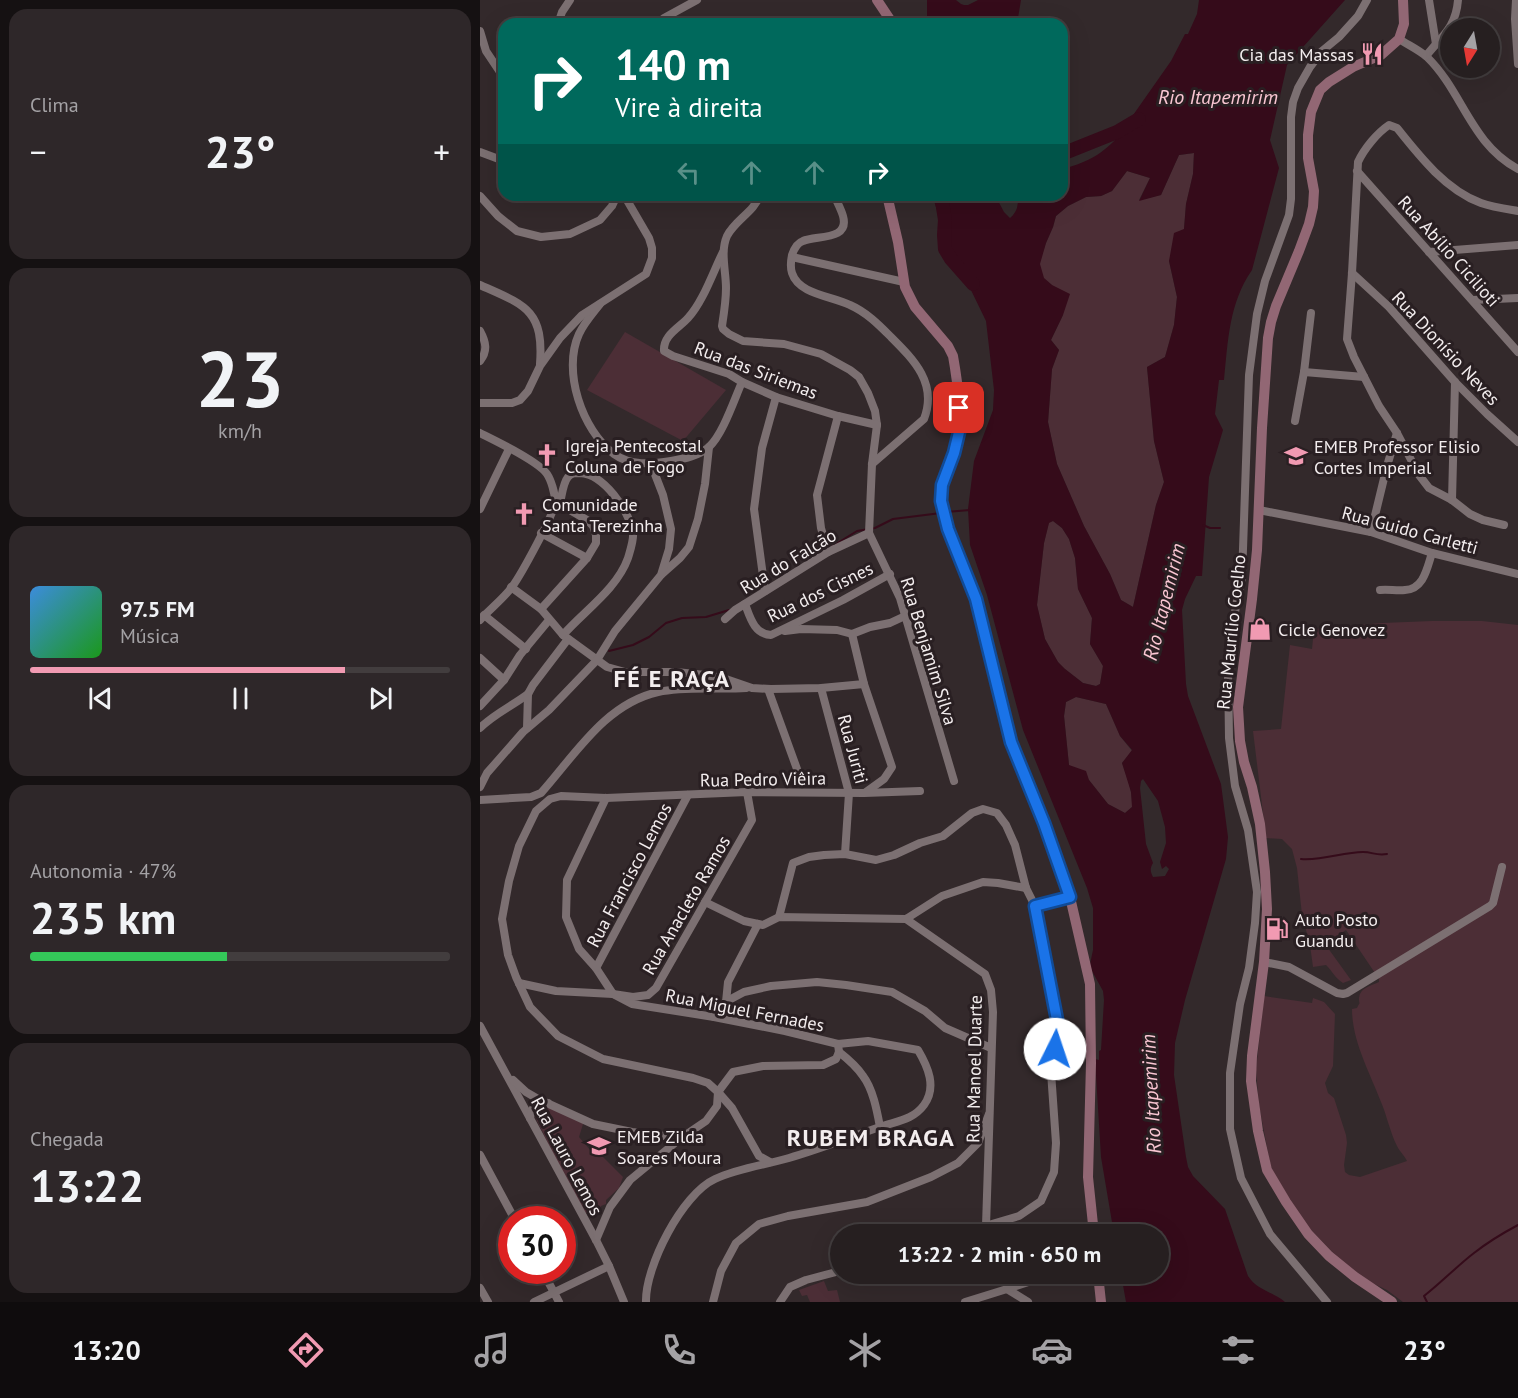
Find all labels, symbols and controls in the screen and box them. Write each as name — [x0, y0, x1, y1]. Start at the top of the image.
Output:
north arrow — [1440, 18, 1500, 78]
map controls — [1440, 18, 1500, 78]
text: 140 m — [615, 37, 731, 92]
restaurant icon: Cia das Massas — [1359, 41, 1385, 67]
icon: right — [516, 42, 594, 120]
place label: Cia das Massas — [1239, 43, 1354, 66]
water label: Rio Itapemirim — [1158, 84, 1278, 110]
text: Vire à direita — [615, 90, 763, 124]
text: Clima — [30, 92, 79, 118]
text: 23° — [205, 122, 275, 180]
text: − — [30, 130, 47, 173]
text: + — [433, 130, 450, 173]
icon: left — [672, 156, 705, 189]
icon: ahead — [735, 156, 768, 189]
icon: ahead — [798, 156, 831, 189]
icon: right — [861, 156, 894, 189]
street label: Rua Abílio Cicilioti — [1393, 191, 1505, 311]
street label: Rua Dionísio Neves — [1387, 286, 1505, 410]
text: 23 — [196, 328, 284, 429]
street label: Rua das Siriemas — [691, 336, 821, 404]
pin — [933, 382, 984, 433]
icon: arrive — [942, 391, 975, 424]
text: km/h — [218, 418, 262, 444]
place label: Igreja Pentecostal Coluna de Fogo — [565, 434, 703, 478]
place label: EMEB Professor Elisio Cortes Imperial — [1314, 435, 1480, 479]
church icon: Igreja Pentecostal Coluna de Fogo — [534, 442, 560, 468]
school or university icon: EMEB Professor Elisio Cortes Imperial — [1283, 443, 1309, 469]
place label: Comunidade Santa Terezinha — [542, 493, 663, 537]
church icon: Comunidade Santa Terezinha — [511, 501, 537, 527]
street label: Rua Guido Carletti — [1339, 501, 1481, 559]
street label: Rua do Falcão — [736, 523, 840, 599]
water label: Rio Itapemirim — [1137, 541, 1191, 663]
street label: Rua Maurílio Coelho — [1211, 553, 1251, 711]
street label: Rua dos Cisnes — [763, 556, 877, 628]
street label: Rua Benjamim Silva — [896, 574, 962, 728]
text: 97.5 FM — [120, 595, 195, 623]
shop icon: Cicle Genovez — [1247, 616, 1273, 642]
place label: Cicle Genovez — [1278, 618, 1385, 641]
text: Música — [120, 623, 179, 649]
district label: FÉ E RAÇA — [613, 663, 731, 694]
icon: previous — [84, 682, 117, 715]
icon: pause — [224, 682, 257, 715]
icon: next — [364, 682, 397, 715]
street label: Rua Juriti — [833, 712, 873, 786]
street label: Rua Pedro Viêira — [700, 766, 826, 792]
street label: Rua Francisco Lemos — [581, 799, 677, 951]
street label: Rua Anacleto Ramos — [637, 831, 735, 979]
text: Autonomia · 47% — [30, 858, 176, 884]
text: 235 km — [30, 888, 176, 946]
place label: Auto Posto Guandu — [1295, 908, 1378, 952]
fuel station icon: Auto Posto Guandu — [1264, 916, 1290, 942]
street label: Rua Miguel Fernades — [664, 983, 826, 1037]
street label: Rua Manoel Duarte — [961, 995, 987, 1143]
position arrow — [1023, 1017, 1087, 1081]
water label: Rio Itapemirim — [1135, 1033, 1167, 1155]
street label: Rua Lauro Lemos — [526, 1093, 608, 1219]
district label: RUBEM BRAGA — [787, 1122, 955, 1153]
place label: EMEB Zilda Soares Moura — [617, 1125, 721, 1169]
text: Chegada — [30, 1126, 104, 1152]
school or university icon: EMEB Zilda Soares Moura — [586, 1133, 612, 1159]
text: 13:22 — [30, 1156, 144, 1214]
speed limit sign: 30 — [498, 1206, 576, 1284]
text: 13:22 · 2 min · 650 m — [898, 1240, 1101, 1268]
icon: directions — [285, 1329, 327, 1371]
icon: music — [471, 1329, 513, 1371]
icon: phone — [658, 1329, 700, 1371]
icon: climate — [844, 1329, 886, 1371]
icon: car — [1031, 1329, 1073, 1371]
icon: filters — [1217, 1329, 1259, 1371]
text: 13:20 — [72, 1333, 141, 1367]
text: 23° — [1403, 1333, 1446, 1367]

